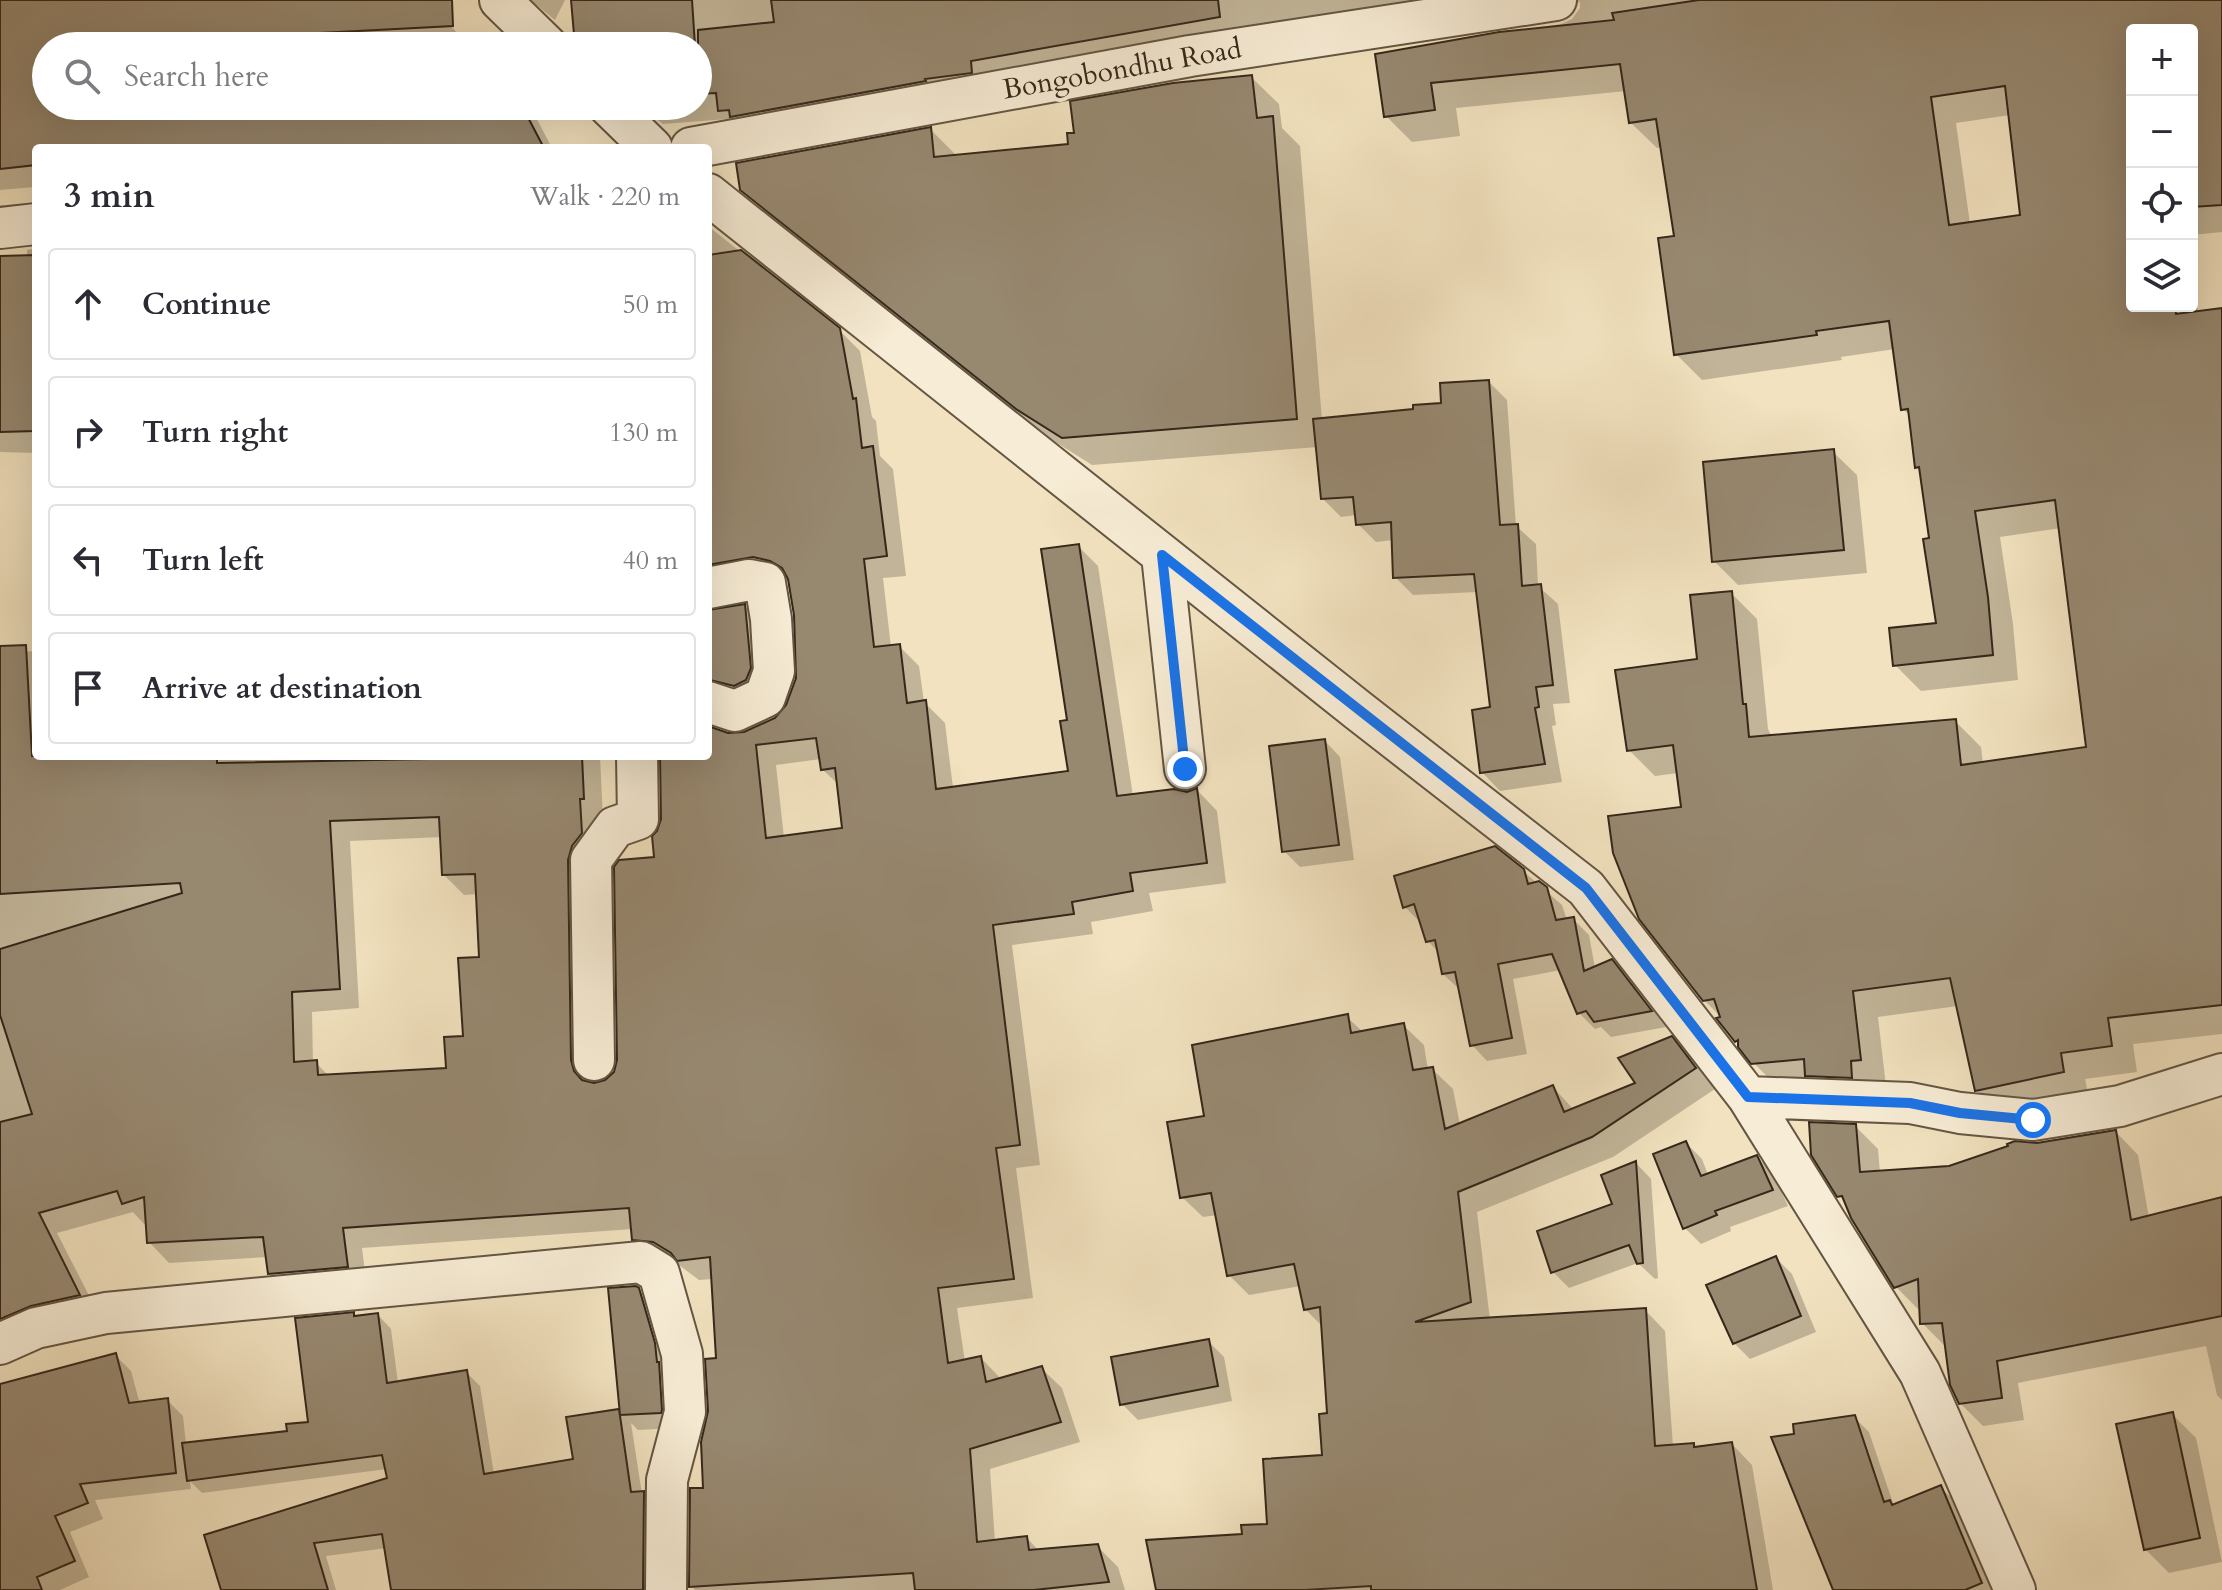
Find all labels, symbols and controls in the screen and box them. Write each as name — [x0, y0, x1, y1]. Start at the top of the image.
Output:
map controls — [2126, 24, 2198, 312]
button: + — [2126, 24, 2198, 96]
street label: Bongobondhu Road — [1000, 29, 1244, 109]
search box — [32, 32, 712, 120]
icon: search — [60, 54, 104, 98]
text: Search here — [124, 56, 269, 97]
button: − — [2126, 96, 2198, 168]
button: locate — [2126, 168, 2198, 240]
text: 3 min — [64, 173, 155, 219]
text: Walk · 220 m — [530, 179, 680, 214]
button: layers — [2126, 240, 2198, 312]
icon: ahead — [66, 282, 110, 326]
text: Continue — [142, 284, 271, 325]
text: 50 m — [622, 287, 678, 322]
icon: right — [66, 410, 110, 454]
text: Turn right — [142, 412, 288, 453]
text: 130 m — [609, 415, 678, 450]
icon: left — [66, 538, 110, 582]
text: Turn left — [142, 540, 264, 581]
text: 40 m — [622, 543, 678, 578]
icon: arrive — [66, 666, 110, 710]
text: Arrive at destination — [142, 668, 422, 709]
route end — [1167, 751, 1203, 787]
route start — [2015, 1102, 2051, 1138]

